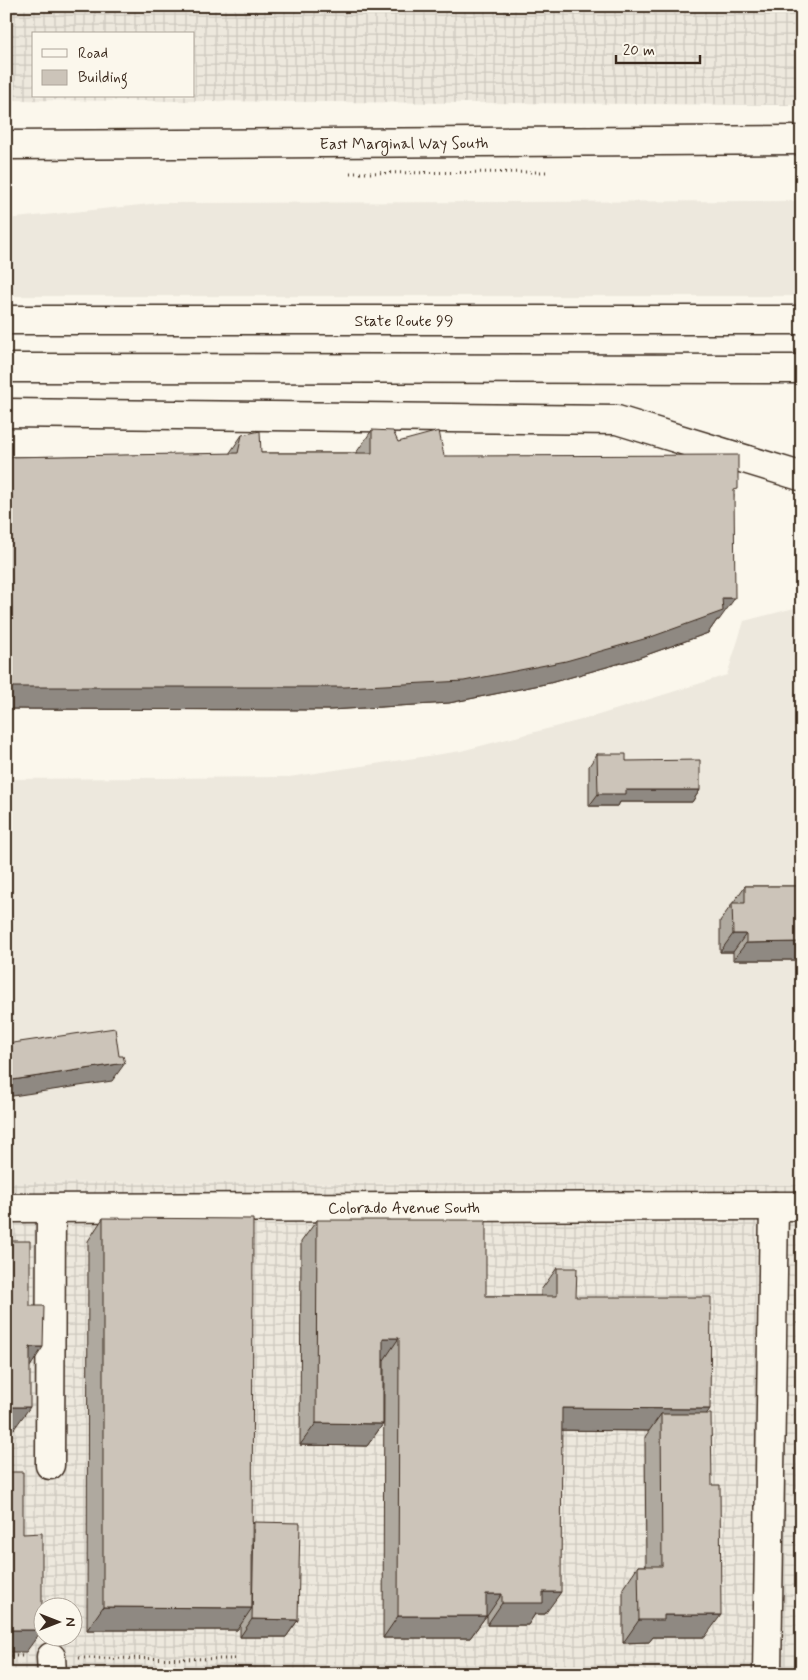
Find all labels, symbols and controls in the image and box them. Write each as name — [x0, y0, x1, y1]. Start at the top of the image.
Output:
legend — [32, 32, 195, 98]
scale bar — [616, 32, 699, 64]
text: 20 m — [623, 41, 655, 61]
text: Road — [78, 44, 108, 64]
text: Building — [78, 68, 128, 89]
street label: East Marginal Way South — [319, 133, 489, 156]
street label: State Route 99 — [355, 311, 453, 332]
street label: Colorado Avenue South — [328, 1198, 480, 1219]
north arrow — [32, 1598, 82, 1648]
text: N — [61, 1617, 79, 1627]

